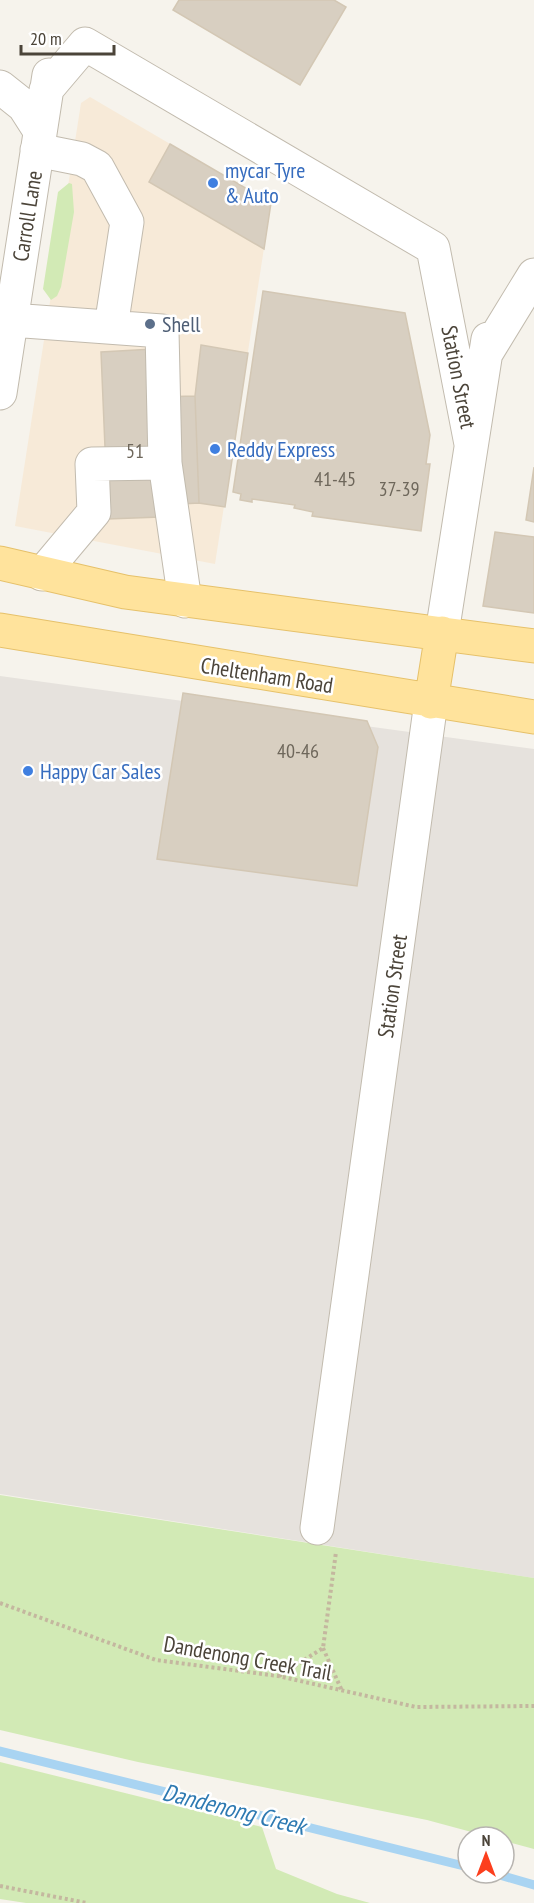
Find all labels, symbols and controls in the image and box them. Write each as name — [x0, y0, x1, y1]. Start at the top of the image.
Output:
scale bar — [21, 18, 114, 56]
text: 20 m — [30, 27, 62, 50]
place label: mycar Tyre & Auto — [225, 156, 305, 209]
street label: Carroll Lane — [6, 169, 48, 263]
marker: mycar Tyre & Auto — [206, 176, 220, 190]
place label: Shell — [162, 310, 201, 338]
marker: Shell — [143, 317, 157, 331]
street label: Station Street — [435, 323, 483, 431]
place label: Reddy Express — [227, 435, 335, 463]
house number: 51 — [126, 438, 144, 464]
marker: Reddy Express — [208, 442, 222, 456]
house number: 41-45 — [314, 466, 356, 492]
house number: 37-39 — [379, 476, 419, 502]
street label: Cheltenham Road — [199, 651, 335, 699]
house number: 40-46 — [277, 738, 319, 764]
place label: Happy Car Sales — [40, 757, 161, 785]
marker: Happy Car Sales — [21, 764, 35, 778]
street label: Station Street — [371, 932, 413, 1040]
street label: Dandenong Creek Trail — [162, 1629, 335, 1687]
water label: Dandenong Creek — [159, 1776, 311, 1842]
north arrow — [456, 1825, 516, 1885]
text: N — [482, 1830, 490, 1850]

